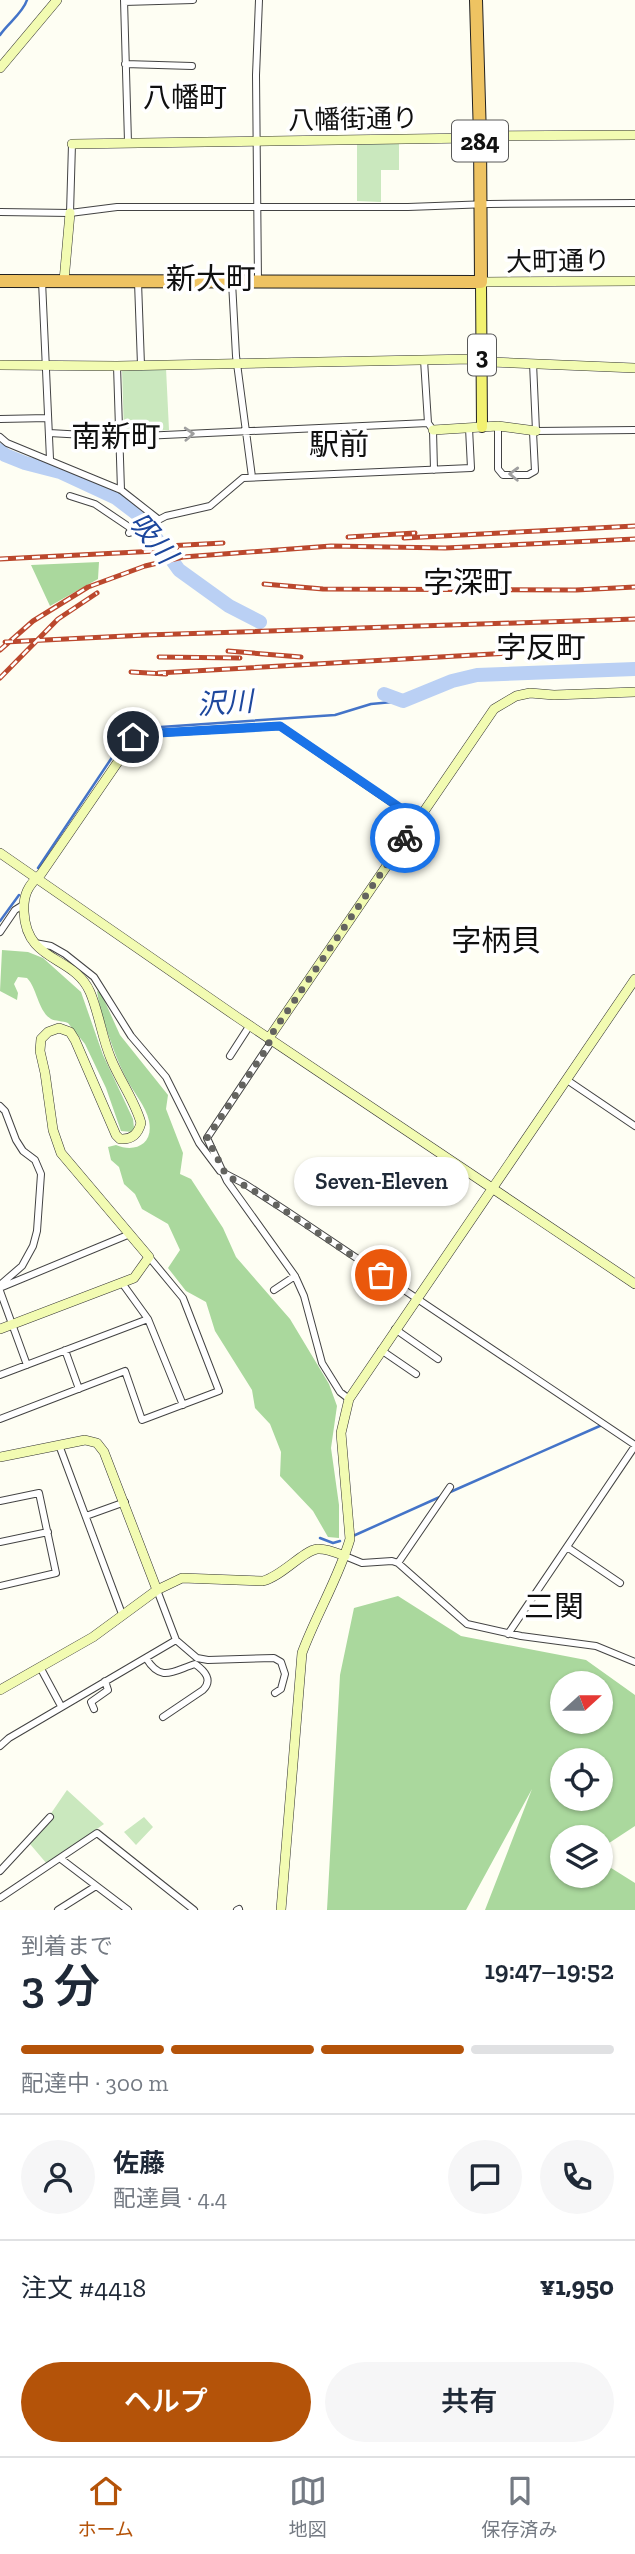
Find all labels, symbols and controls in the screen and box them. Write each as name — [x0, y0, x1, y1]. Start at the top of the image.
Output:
district label: 八幡町 — [143, 81, 227, 114]
street label: 八幡街通り — [288, 102, 418, 136]
road number: 284 — [452, 120, 508, 162]
street label: 大町通り — [506, 244, 610, 278]
district label: 新大町 — [166, 261, 256, 297]
road number: 3 — [468, 334, 496, 376]
district label: 南新町 — [71, 419, 161, 455]
one-way arrow — [184, 426, 195, 441]
district label: 駅前 — [309, 427, 369, 463]
one-way arrow — [508, 467, 519, 482]
water label: 吸川 — [123, 506, 185, 572]
district label: 字深町 — [423, 565, 513, 601]
district label: 字反町 — [496, 630, 586, 666]
water label: 沢川 — [196, 684, 257, 721]
pin — [103, 707, 163, 767]
icon: home — [114, 718, 152, 756]
courier — [370, 803, 440, 873]
icon: bike — [386, 819, 424, 857]
district label: 字柄貝 — [451, 923, 541, 959]
callout: Seven-Eleven — [294, 1156, 468, 1205]
text: Seven-Eleven — [315, 1167, 448, 1195]
pin — [351, 1245, 411, 1305]
icon: bag — [362, 1256, 400, 1294]
district label: 三関 — [524, 1589, 584, 1625]
north arrow — [550, 1671, 612, 1734]
map controls — [550, 1671, 613, 1888]
button: locate — [550, 1748, 613, 1811]
button: layers — [550, 1825, 613, 1888]
text: 到着まで — [21, 1932, 113, 1960]
text: 19:47–19:52 — [484, 1954, 614, 1986]
text: 3 分 — [21, 1959, 100, 2014]
text: 配達中 · 300 m — [21, 2069, 168, 2097]
button: person — [21, 2140, 95, 2214]
button: chat — [448, 2140, 522, 2214]
button: phone — [540, 2140, 614, 2214]
text: 佐藤 — [113, 2147, 165, 2179]
text: 配達員 · 4.4 — [113, 2184, 227, 2212]
text: ¥1,950 — [540, 2270, 614, 2302]
text: 注文 #4418 — [21, 2272, 146, 2304]
button: ヘルプ — [21, 2362, 311, 2442]
button: 共有 — [325, 2362, 614, 2442]
tab: ホーム — [77, 2472, 134, 2541]
tab: 地図 — [289, 2472, 327, 2541]
tab: 保存済み — [482, 2472, 558, 2541]

